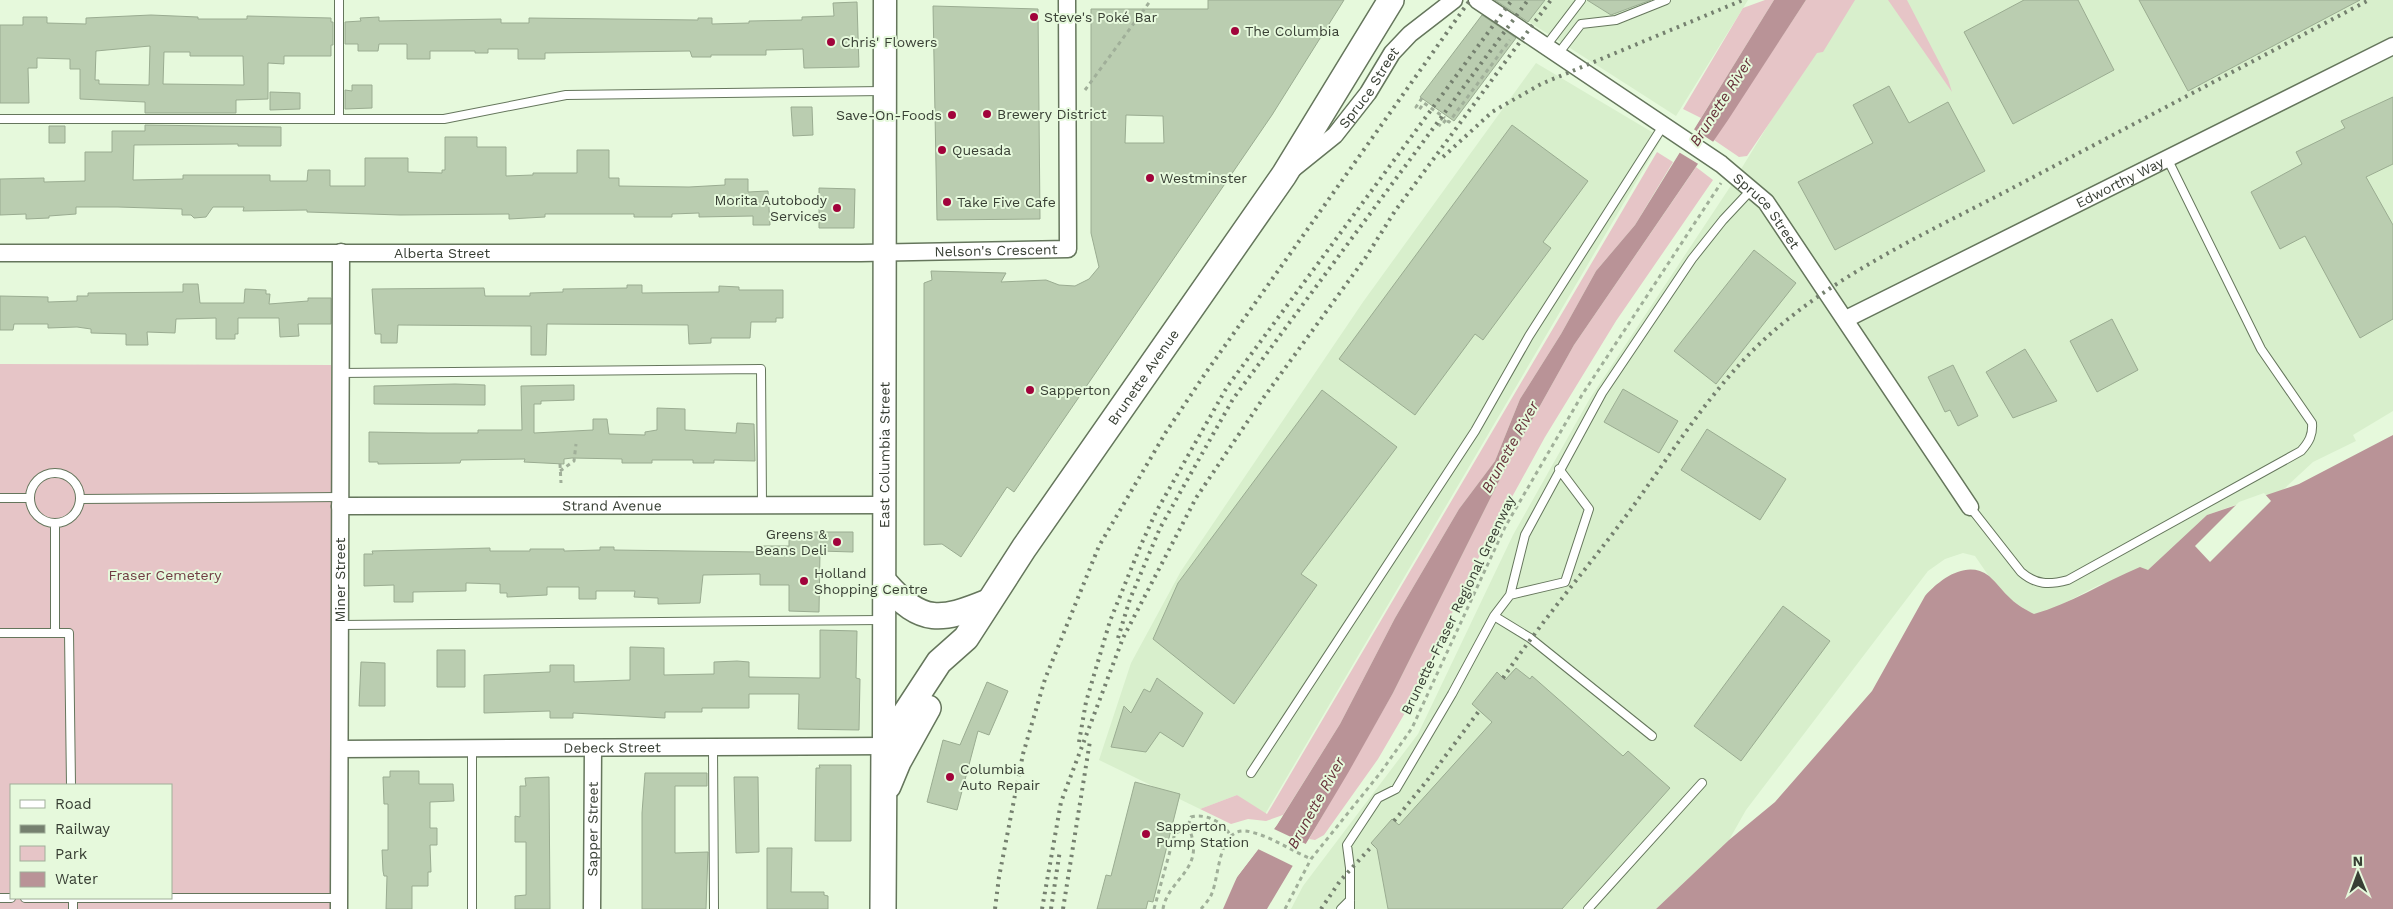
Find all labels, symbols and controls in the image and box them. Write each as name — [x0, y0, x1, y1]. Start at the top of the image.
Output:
place label: Steve's Poké Bar — [1044, 9, 1158, 25]
marker: Steve's Poké Bar — [1028, 11, 1040, 23]
place label: The Columbia — [1245, 23, 1339, 39]
marker: The Columbia — [1229, 25, 1241, 37]
place label: Chris' Flowers — [841, 34, 937, 50]
marker: Chris' Flowers — [825, 36, 837, 48]
street label: Spruce Street — [1335, 43, 1402, 131]
water label: Brunette River — [1686, 53, 1757, 150]
place label: Brewery District — [997, 106, 1107, 122]
place label: Save-On-Foods — [836, 107, 942, 123]
marker: Brewery District — [981, 108, 993, 120]
marker: Save-On-Foods — [946, 109, 958, 121]
place label: Quesada — [952, 142, 1011, 158]
marker: Quesada — [936, 144, 948, 156]
street label: Edworthy Way — [2073, 153, 2167, 211]
place label: Westminster — [1160, 170, 1247, 186]
street label: Spruce Street — [1730, 170, 1803, 252]
marker: Westminster — [1144, 172, 1156, 184]
place label: Morita Autobody Services — [714, 192, 828, 224]
place label: Take Five Cafe — [957, 194, 1056, 210]
marker: Take Five Cafe — [941, 196, 953, 208]
marker: Morita Autobody Services — [831, 202, 843, 214]
street label: Nelson's Crescent — [934, 241, 1058, 260]
street label: Alberta Street — [394, 245, 490, 261]
street label: Brunette Avenue — [1104, 326, 1182, 428]
street label: East Columbia Street — [876, 382, 892, 528]
place label: Sapperton — [1040, 382, 1111, 398]
marker: Sapperton — [1024, 384, 1036, 396]
water label: Brunette River — [1477, 397, 1543, 496]
street label: Brunette-Fraser Regional Greenway — [1398, 492, 1518, 717]
street label: Strand Avenue — [562, 497, 662, 514]
place label: Greens & Beans Deli — [755, 526, 827, 558]
marker: Greens & Beans Deli — [831, 536, 843, 548]
street label: Miner Street — [332, 537, 348, 622]
place label: Holland Shopping Centre — [814, 565, 928, 597]
park label: Fraser Cemetery — [109, 567, 222, 583]
marker: Holland Shopping Centre — [798, 575, 810, 587]
street label: Debeck Street — [563, 739, 661, 756]
water label: Brunette River — [1283, 753, 1349, 852]
place label: Columbia Auto Repair — [960, 761, 1040, 793]
marker: Columbia Auto Repair — [944, 771, 956, 783]
street label: Sapper Street — [584, 781, 601, 876]
legend — [10, 784, 172, 899]
text: Road — [55, 795, 92, 813]
place label: Sapperton Pump Station — [1156, 818, 1249, 850]
text: Railway — [55, 820, 110, 838]
marker: Sapperton Pump Station — [1140, 828, 1152, 840]
text: Park — [55, 845, 88, 863]
north arrow — [2333, 849, 2383, 899]
text: N — [2352, 853, 2363, 869]
text: Water — [55, 870, 98, 888]

